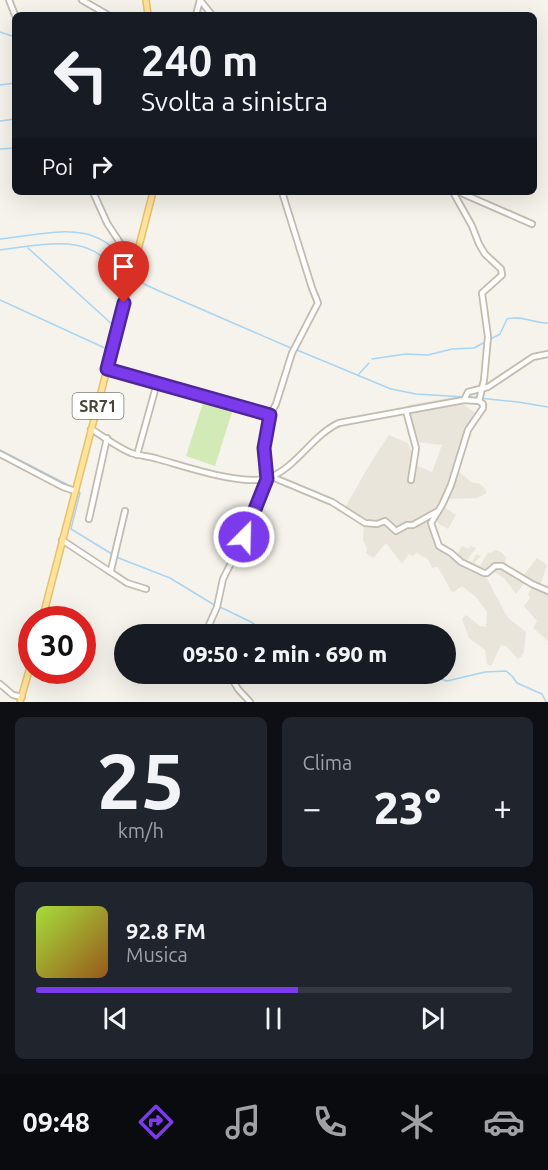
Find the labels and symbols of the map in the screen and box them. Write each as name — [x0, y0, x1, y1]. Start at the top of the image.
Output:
pin — [98, 241, 149, 303]
road number: SR71 — [72, 393, 124, 419]
position arrow — [212, 505, 276, 569]
speed limit sign: 30 — [18, 606, 96, 684]

